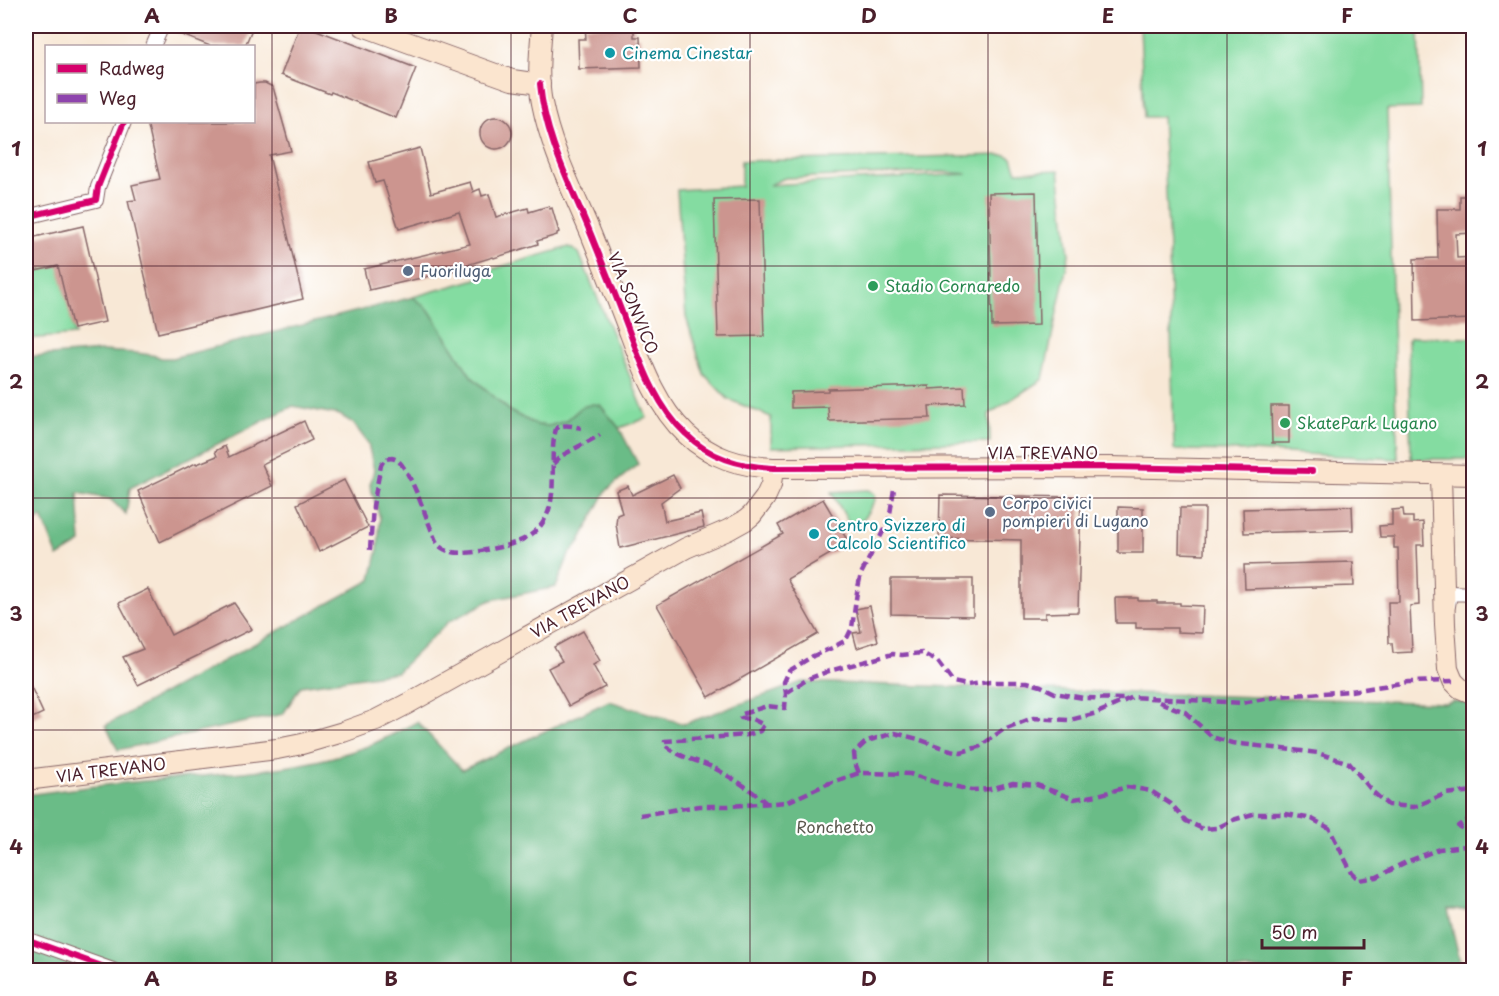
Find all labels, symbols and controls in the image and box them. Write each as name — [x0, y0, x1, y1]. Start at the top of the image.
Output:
text: A — [144, 0, 160, 30]
text: B — [384, 0, 398, 30]
text: C — [622, 0, 638, 30]
text: D — [861, 0, 877, 30]
text: E — [1102, 0, 1114, 30]
text: F — [1341, 0, 1353, 30]
place label: Cinema Cinestar — [622, 40, 753, 64]
legend — [45, 45, 255, 123]
marker: Cinema Cinestar — [603, 46, 617, 60]
text: Radweg — [99, 54, 165, 81]
text: Weg — [99, 84, 137, 111]
text: 1 — [11, 133, 21, 163]
text: 1 — [1477, 133, 1487, 163]
street label: VIA SONVICO — [603, 248, 665, 357]
place label: Fuoriluga — [420, 258, 491, 282]
marker: Fuoriluga — [401, 264, 415, 278]
place label: Stadio Cornaredo — [885, 273, 1020, 297]
marker: Stadio Cornaredo — [866, 279, 880, 293]
text: 2 — [9, 366, 23, 396]
text: 2 — [1475, 366, 1489, 396]
place label: SkatePark Lugano — [1297, 410, 1437, 434]
marker: SkatePark Lugano — [1278, 416, 1292, 430]
street label: VIA TREVANO — [988, 440, 1098, 464]
place label: Corpo civici pompieri di Lugano — [1002, 490, 1149, 532]
marker: Corpo civici pompieri di Lugano — [983, 505, 997, 519]
place label: Centro Svizzero di Calcolo Scientifico — [826, 512, 966, 554]
marker: Centro Svizzero di Calcolo Scientifico — [807, 527, 821, 541]
street label: VIA TREVANO — [525, 569, 634, 643]
text: 3 — [9, 598, 23, 628]
text: 3 — [1475, 598, 1489, 628]
street label: VIA TREVANO — [55, 750, 167, 788]
park label: Ronchetto — [796, 814, 874, 838]
text: 4 — [9, 831, 23, 861]
text: 4 — [1475, 831, 1489, 861]
scale bar — [1262, 912, 1364, 950]
text: 50 m — [1271, 918, 1318, 945]
text: A — [144, 963, 160, 993]
text: B — [384, 963, 398, 993]
text: C — [622, 963, 638, 993]
text: D — [861, 963, 877, 993]
text: E — [1102, 963, 1114, 993]
text: F — [1341, 963, 1353, 993]

